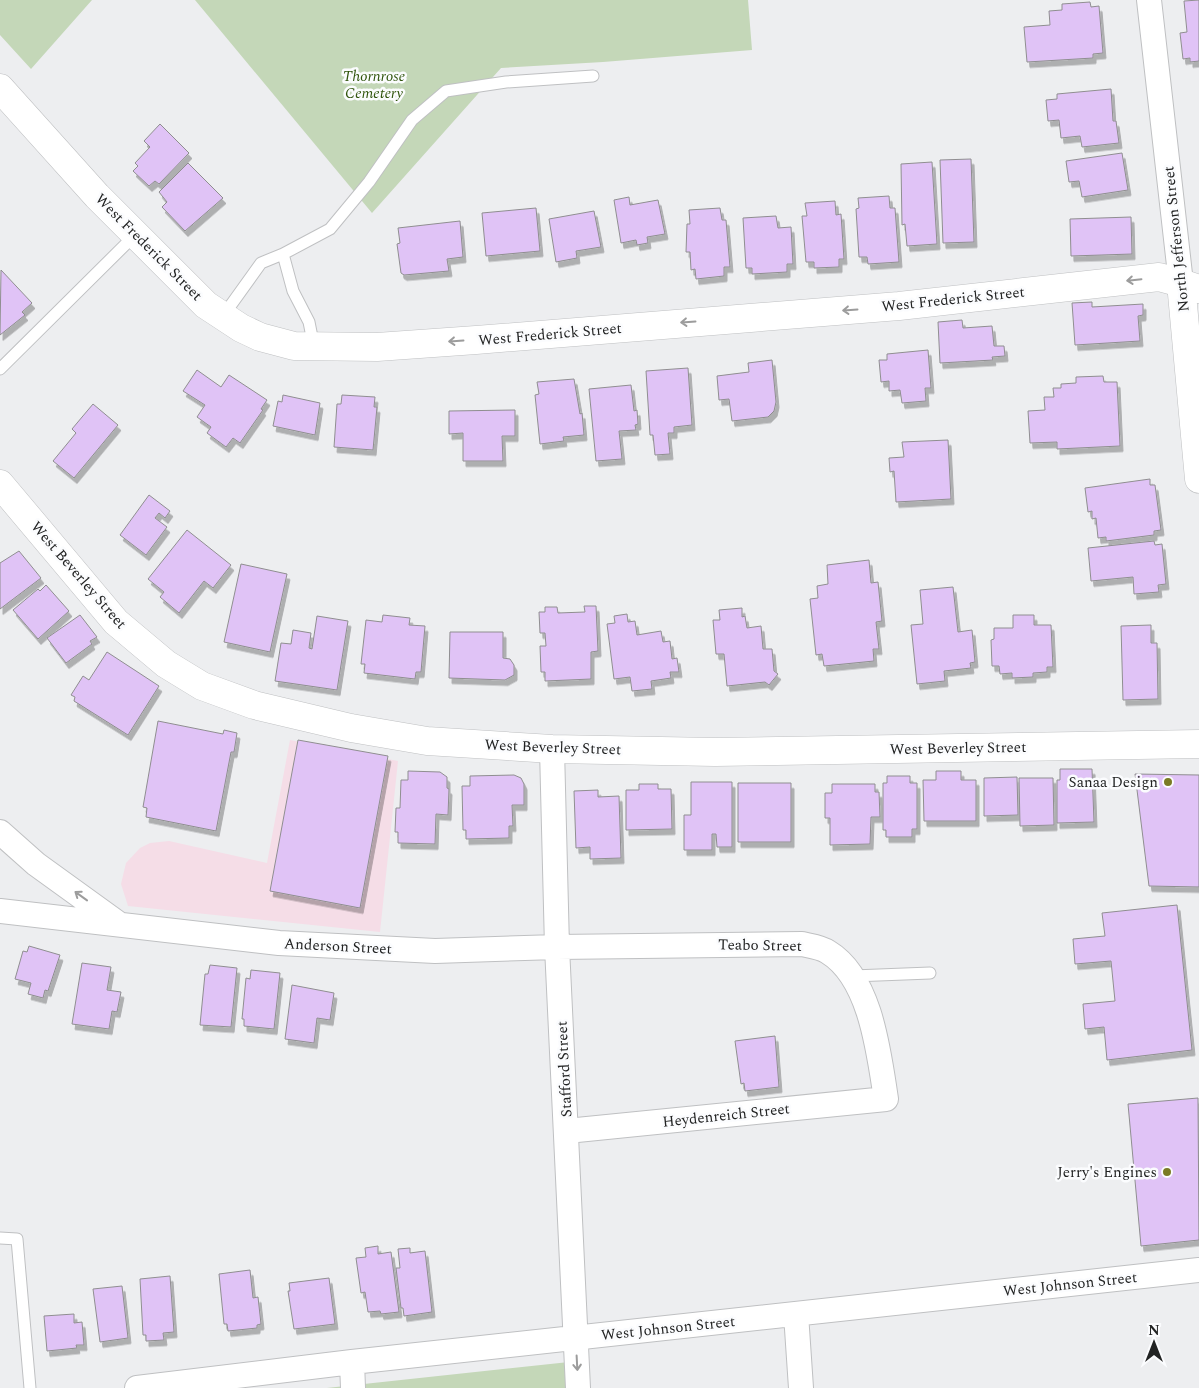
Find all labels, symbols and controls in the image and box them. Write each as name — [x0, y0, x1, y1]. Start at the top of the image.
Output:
park label: Thornrose Cemetery — [343, 65, 406, 105]
street label: North Jefferson Street — [1157, 165, 1196, 313]
street label: West Frederick Street — [90, 188, 208, 306]
one-way arrow — [1126, 275, 1142, 285]
street label: West Frederick Street — [880, 281, 1026, 318]
one-way arrow — [842, 305, 858, 314]
street label: West Frederick Street — [477, 317, 623, 352]
one-way arrow — [680, 317, 696, 327]
one-way arrow — [449, 337, 465, 346]
street label: West Beverley Street — [25, 516, 132, 634]
street label: West Beverley Street — [484, 734, 622, 761]
street label: West Beverley Street — [889, 736, 1027, 761]
place label: Sanaa Design — [1068, 771, 1158, 794]
marker: Sanaa Design — [1162, 776, 1174, 788]
one-way arrow — [75, 891, 88, 902]
street label: Anderson Street — [283, 932, 393, 961]
street label: Teabo Street — [718, 933, 802, 958]
street label: Stafford Street — [550, 1020, 579, 1118]
street label: Heydenreich Street — [661, 1097, 791, 1134]
place label: Jerry's Engines — [1057, 1161, 1157, 1184]
marker: Jerry's Engines — [1161, 1166, 1173, 1178]
street label: West Johnson Street — [1002, 1266, 1138, 1303]
street label: West Johnson Street — [600, 1310, 736, 1347]
north arrow — [1129, 1318, 1179, 1368]
text: N — [1148, 1320, 1160, 1341]
one-way arrow — [573, 1355, 582, 1371]

